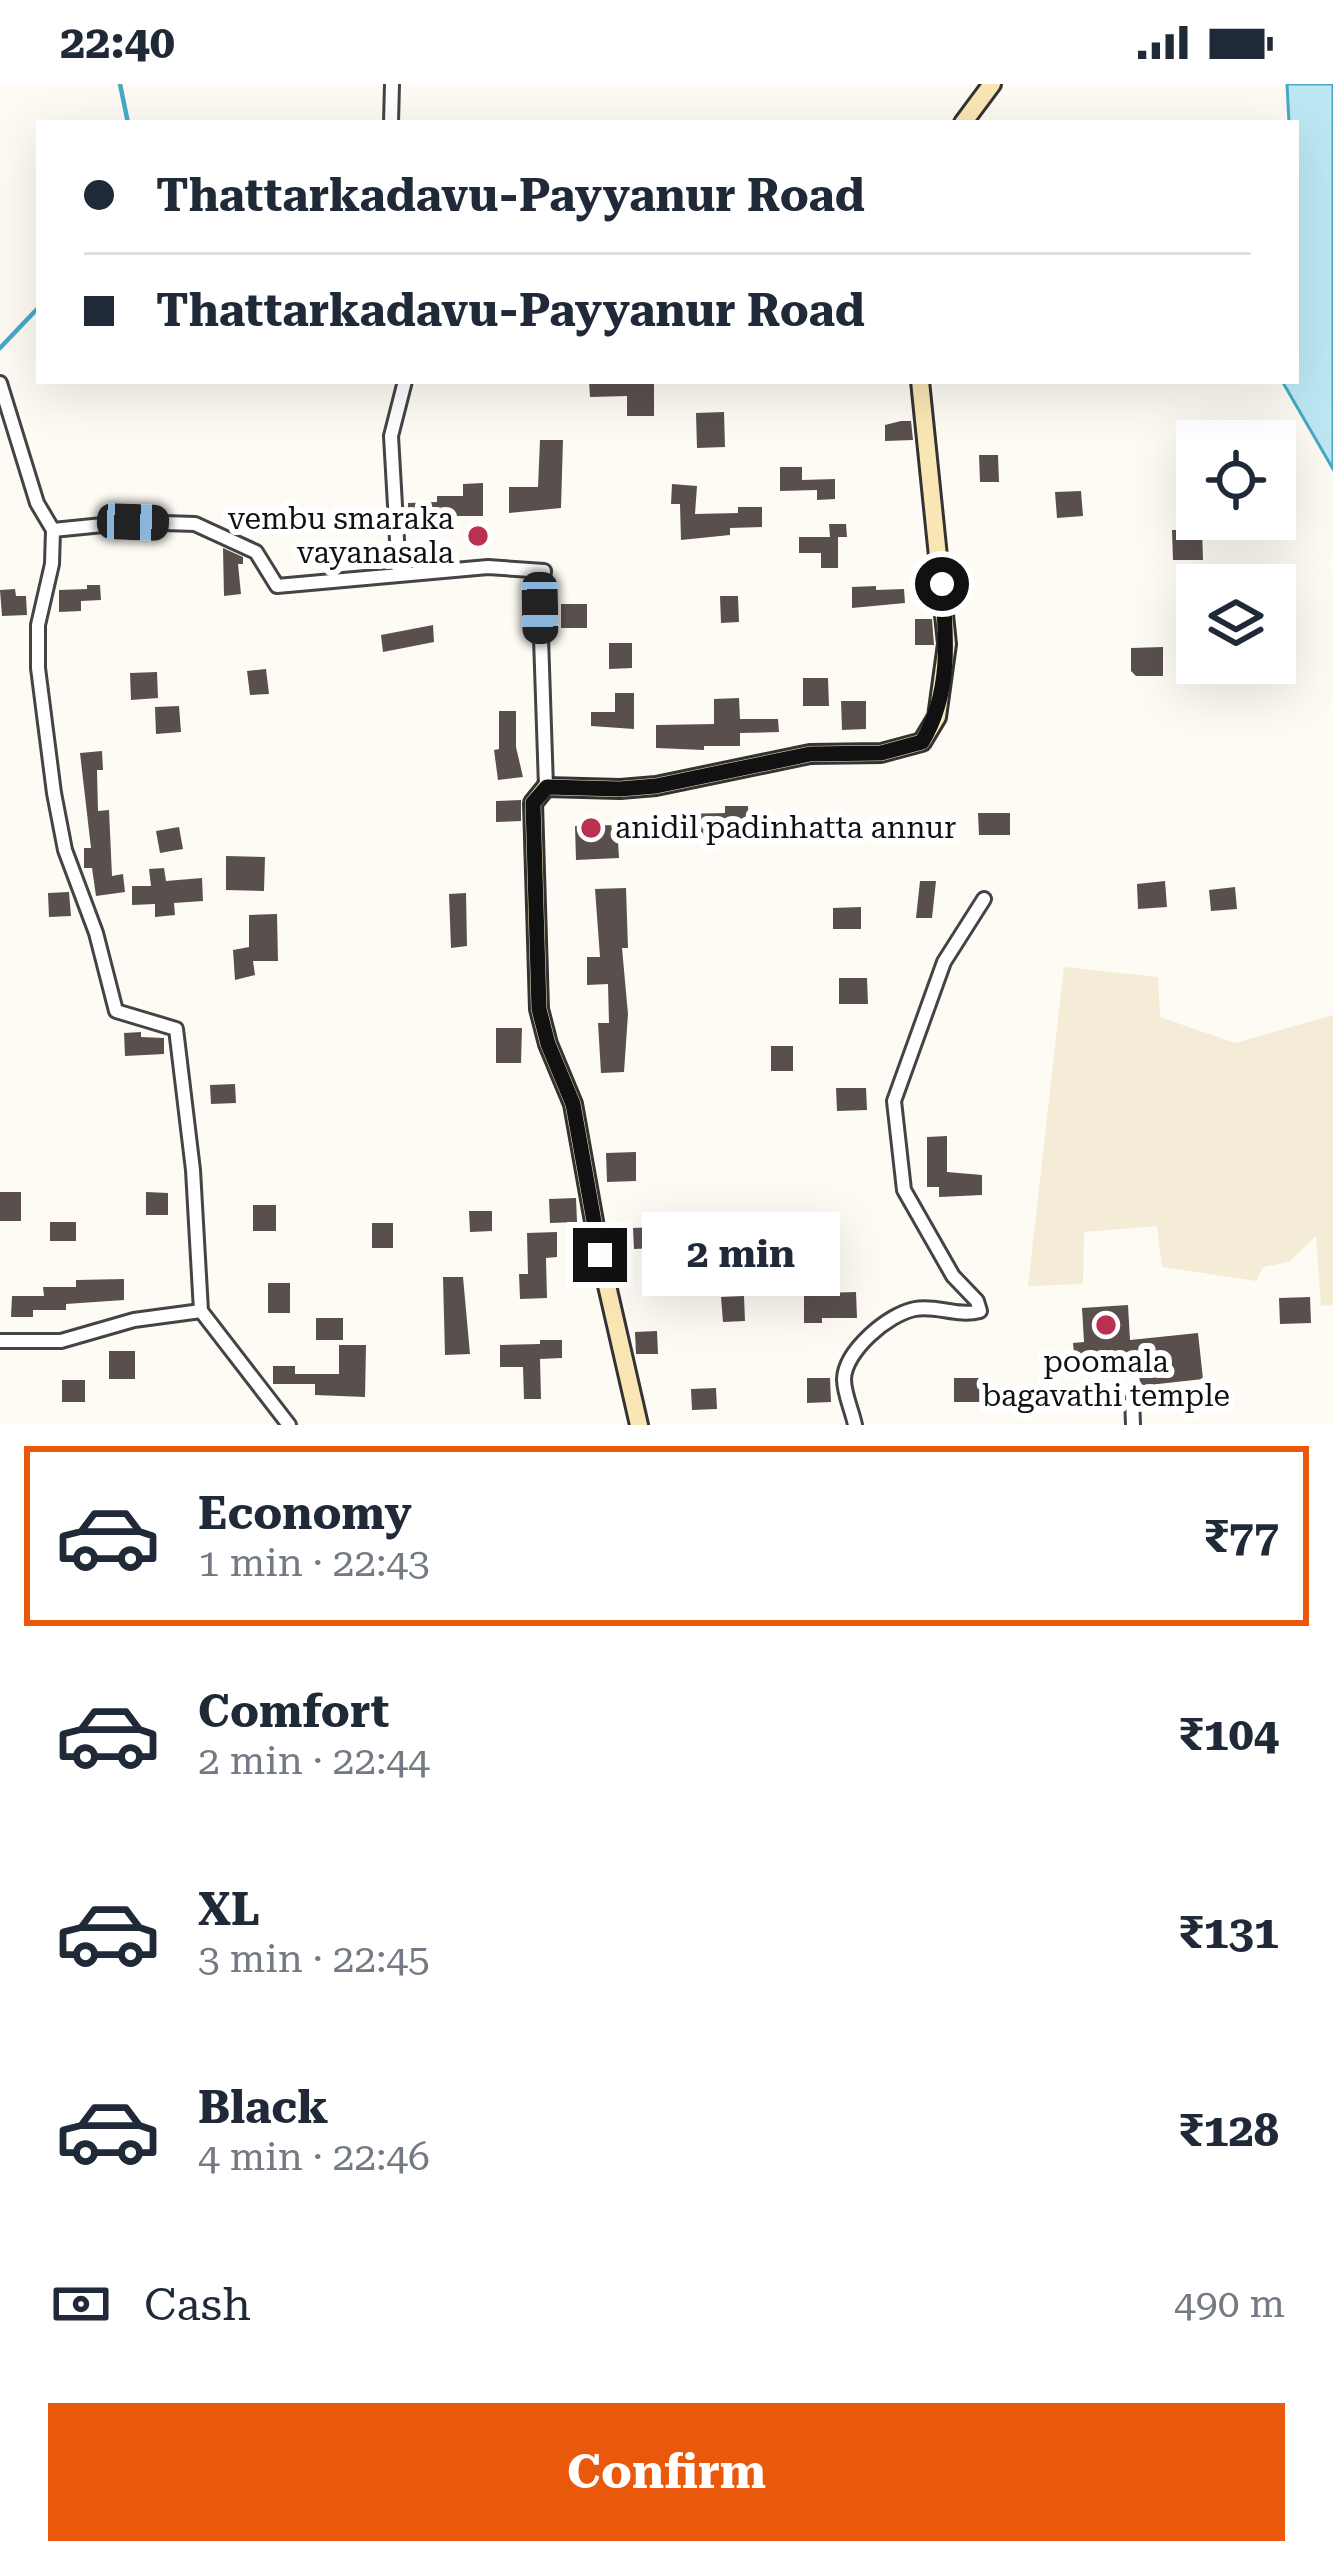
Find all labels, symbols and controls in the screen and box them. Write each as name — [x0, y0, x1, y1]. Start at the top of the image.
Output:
text: 22:40 — [60, 16, 175, 69]
text: Thattarkadavu-Payyanur Road — [156, 169, 865, 222]
text: Thattarkadavu-Payyanur Road — [156, 284, 865, 337]
map controls — [1176, 420, 1296, 684]
button: locate — [1176, 420, 1296, 540]
place label: vembu smaraka vayanasala — [228, 501, 454, 570]
car — [96, 503, 170, 541]
marker: vembu smaraka vayanasala — [465, 523, 491, 549]
route start — [915, 557, 969, 611]
button: layers — [1176, 564, 1296, 684]
car — [521, 572, 559, 644]
place label: anidil padinhatta annur — [615, 810, 956, 845]
marker: anidil padinhatta annur — [578, 815, 604, 841]
callout: 2 min — [642, 1213, 840, 1297]
route end — [573, 1228, 627, 1282]
text: 2 min — [687, 1231, 795, 1277]
marker: poomala bagavathi temple — [1093, 1312, 1119, 1338]
place label: poomala bagavathi temple — [982, 1344, 1230, 1413]
icon: car — [54, 1482, 162, 1590]
text: Economy — [198, 1487, 412, 1540]
text: ₹77 — [1203, 1510, 1279, 1563]
text: 1 min · 22:43 — [198, 1540, 430, 1586]
icon: car — [54, 1680, 162, 1788]
text: Comfort — [198, 1685, 389, 1738]
text: ₹104 — [1178, 1708, 1279, 1761]
text: 2 min · 22:44 — [198, 1738, 430, 1784]
icon: car — [54, 1878, 162, 1986]
text: XL — [198, 1883, 260, 1936]
text: ₹131 — [1178, 1906, 1279, 1959]
text: 3 min · 22:45 — [198, 1936, 430, 1982]
icon: car — [54, 2076, 162, 2184]
text: Black — [198, 2081, 328, 2134]
text: ₹128 — [1178, 2104, 1279, 2157]
text: 4 min · 22:46 — [198, 2134, 430, 2180]
icon: cash — [48, 2271, 114, 2337]
text: Cash — [144, 2278, 251, 2331]
text: 490 m — [1174, 2281, 1285, 2327]
button: Confirm — [48, 2403, 1285, 2541]

